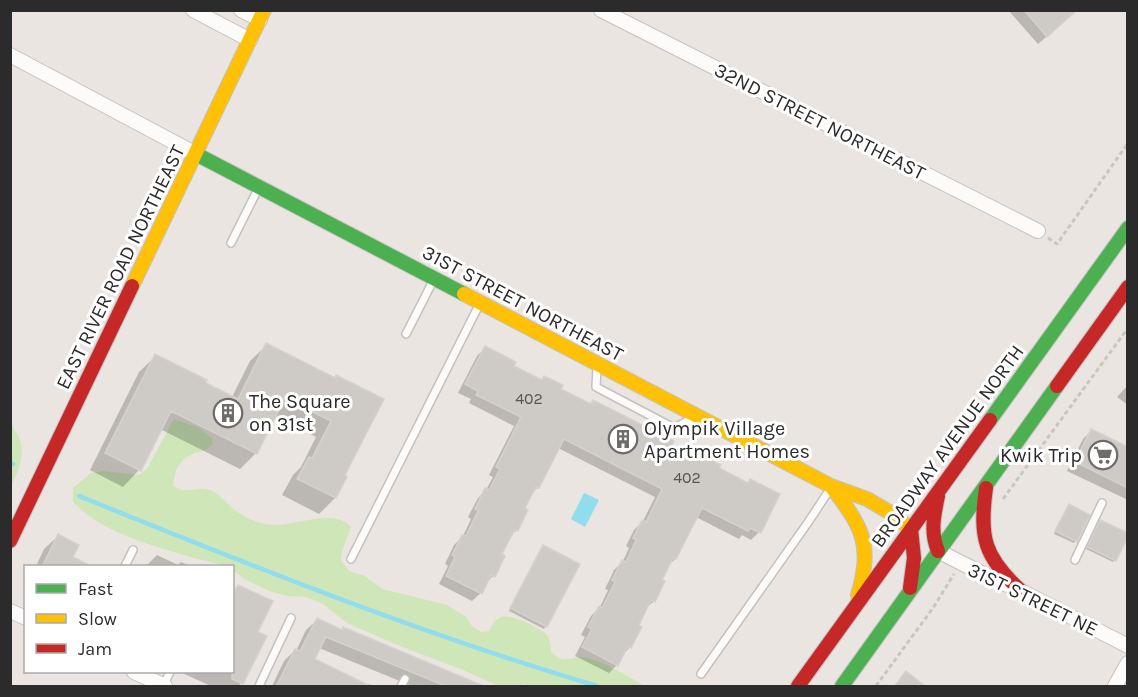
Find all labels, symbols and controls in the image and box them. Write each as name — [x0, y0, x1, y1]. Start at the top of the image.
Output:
street label: 32ND STREET NORTHEAST — [710, 58, 929, 185]
street label: EAST RIVER ROAD NORTHEAST — [51, 141, 190, 393]
street label: 31ST STREET NORTHEAST — [419, 241, 627, 366]
street label: BROADWAY AVENUE NORTH — [866, 341, 1029, 552]
house number: 402 — [515, 389, 543, 408]
place label: The Square on 31st — [249, 390, 351, 436]
building icon: The Square on 31st — [212, 397, 244, 429]
place label: Olympik Village Apartment Homes — [644, 417, 810, 463]
building icon: Olympik Village Apartment Homes — [607, 423, 639, 455]
supermarket icon: Kwik Trip — [1087, 439, 1119, 471]
place label: Kwik Trip — [1000, 444, 1082, 467]
house number: 402 — [673, 468, 701, 487]
street label: 31ST STREET NE — [964, 558, 1102, 641]
legend — [24, 565, 234, 673]
text: Fast — [78, 578, 113, 600]
text: Slow — [78, 608, 117, 630]
text: Jam — [78, 638, 112, 660]

